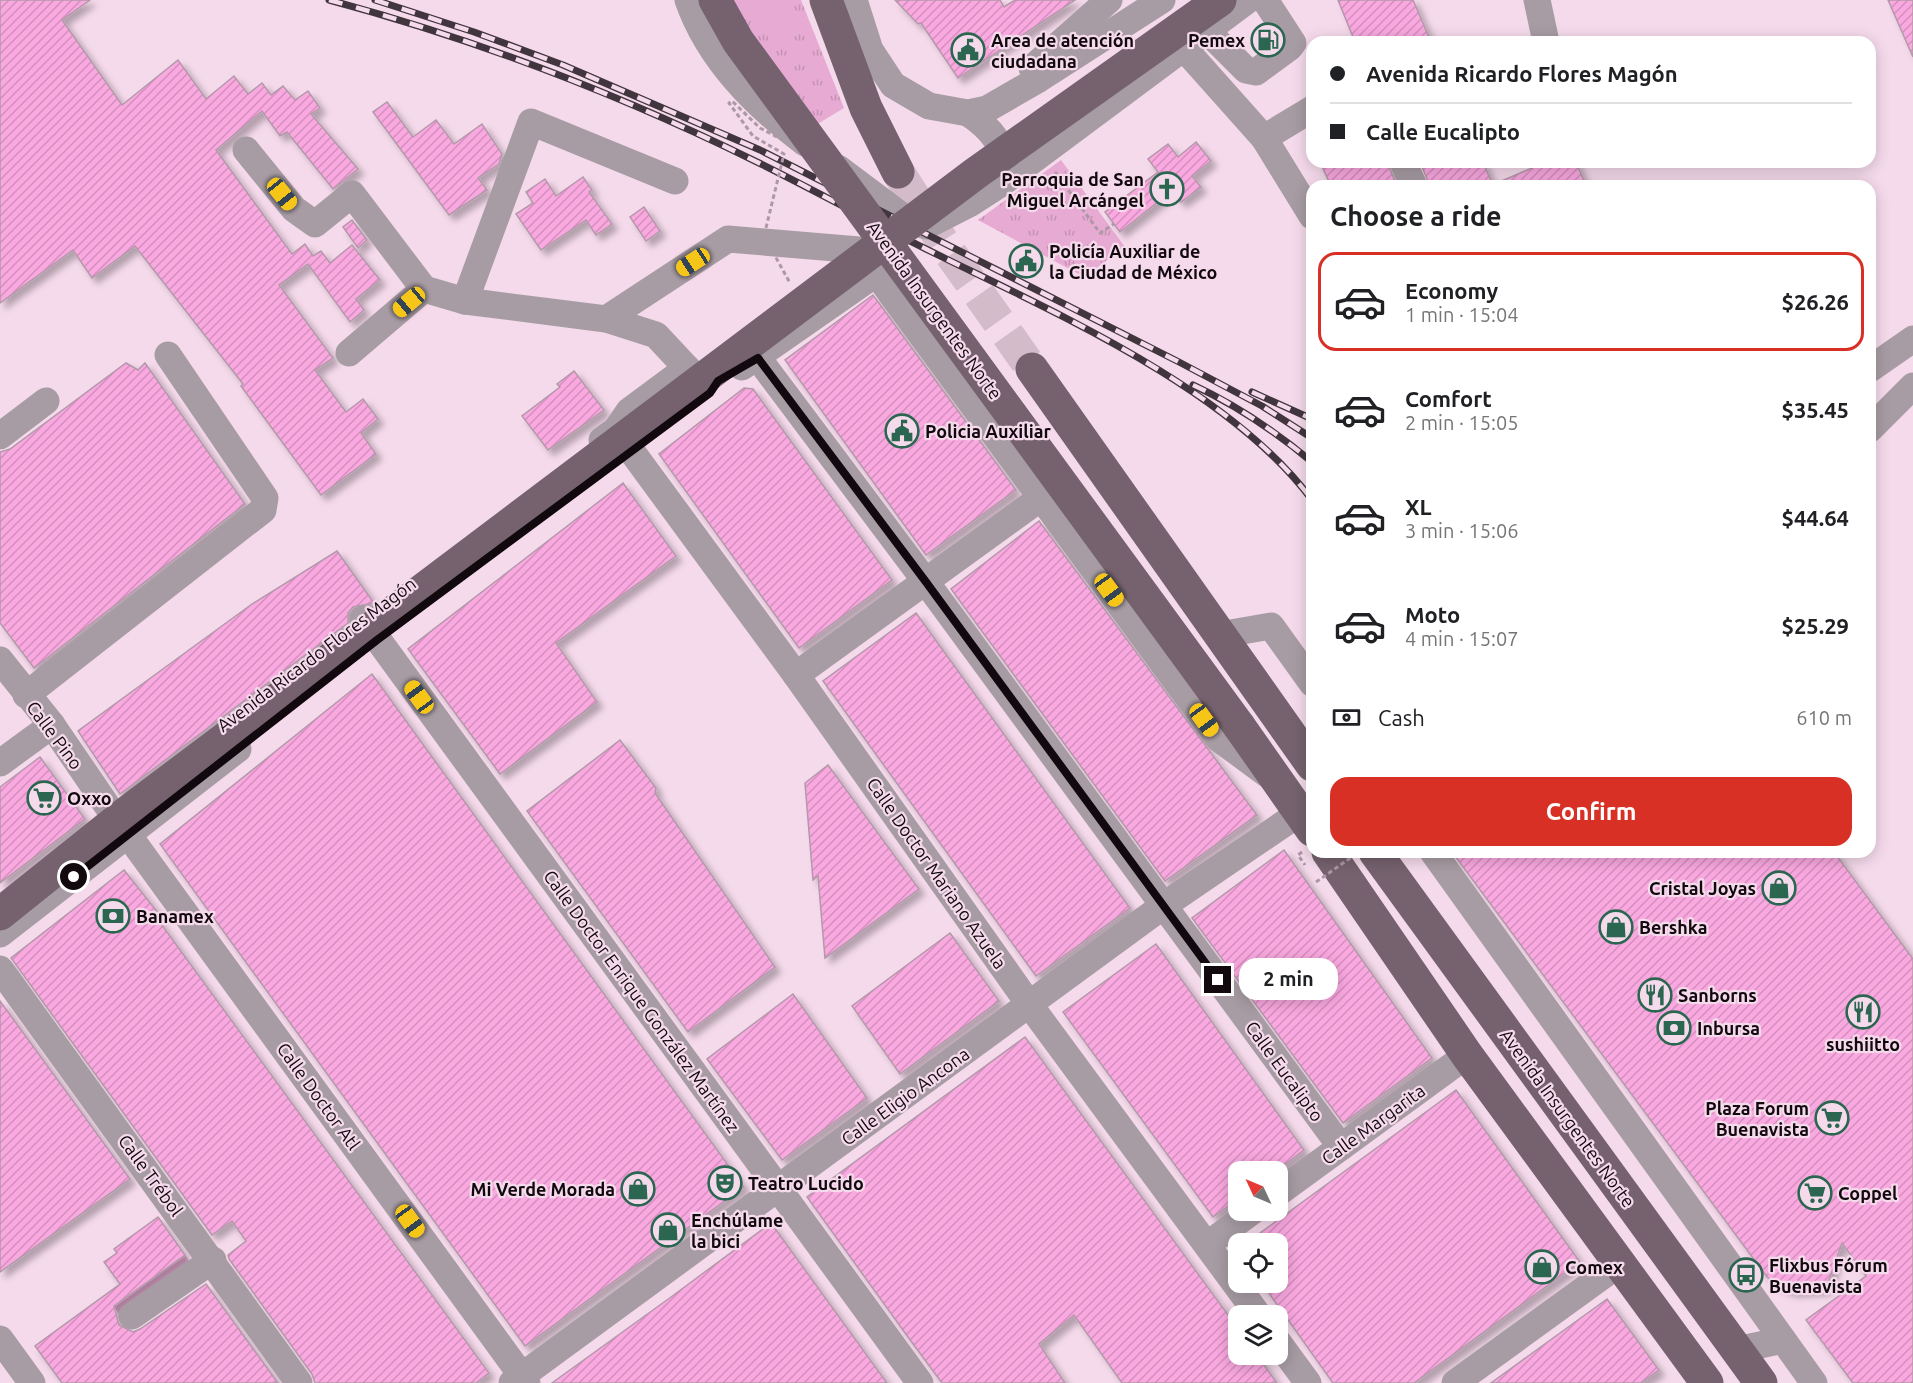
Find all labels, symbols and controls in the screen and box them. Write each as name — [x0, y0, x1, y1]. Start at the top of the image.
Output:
fuel station icon: Pemex — [1250, 22, 1286, 58]
place label: Area de atención ciudadana — [991, 30, 1134, 71]
place label: Pemex — [1188, 30, 1245, 50]
public building icon: Area de atención ciudadana — [950, 32, 986, 68]
text: Avenida Ricardo Flores Magón — [1366, 61, 1678, 86]
text: Calle Eucalipto — [1366, 119, 1520, 144]
place label: Parroquia de San Miguel Arcángel — [1001, 169, 1145, 210]
church icon: Parroquia de San Miguel Arcángel — [1149, 171, 1185, 207]
car — [264, 174, 300, 214]
text: Choose a ride — [1330, 201, 1502, 231]
street label: Avenida Insurgentes Norte — [864, 217, 1006, 403]
place label: Policía Auxiliar de la Ciudad de México — [1049, 241, 1217, 282]
public building icon: Policía Auxiliar de la Ciudad de México — [1008, 243, 1044, 279]
car — [673, 245, 713, 279]
icon: car — [1333, 275, 1387, 329]
text: Economy — [1405, 278, 1498, 303]
car — [389, 284, 429, 320]
text: $26.26 — [1782, 289, 1849, 314]
text: 1 min · 15:04 — [1405, 303, 1519, 326]
icon: car — [1333, 383, 1387, 437]
text: Comfort — [1405, 386, 1492, 411]
text: $35.45 — [1782, 397, 1849, 422]
text: 2 min · 15:05 — [1405, 411, 1519, 434]
public building icon: Policia Auxiliar — [884, 413, 920, 449]
place label: Policia Auxiliar — [925, 421, 1051, 441]
icon: car — [1333, 491, 1387, 545]
text: XL — [1405, 494, 1432, 519]
text: $44.64 — [1782, 505, 1849, 530]
text: 3 min · 15:06 — [1405, 519, 1519, 542]
car — [1091, 570, 1127, 610]
street label: Avenida Ricardo Flores Magón — [213, 573, 419, 735]
icon: car — [1333, 599, 1387, 653]
text: Moto — [1405, 602, 1460, 627]
text: $25.29 — [1782, 613, 1849, 638]
text: 4 min · 15:07 — [1405, 627, 1519, 650]
car — [401, 677, 437, 717]
street label: Calle Pino — [23, 697, 87, 773]
car — [1186, 700, 1222, 740]
icon: cash — [1330, 701, 1363, 734]
text: Cash — [1378, 705, 1425, 730]
text: 610 m — [1796, 706, 1852, 729]
street label: Calle Doctor Mariano Azuela — [863, 774, 1011, 972]
button: Confirm — [1330, 777, 1852, 846]
supermarket icon: Oxxo — [26, 780, 62, 816]
place label: Oxxo — [67, 788, 112, 808]
route start — [60, 863, 87, 890]
street label: Calle Doctor Enrique González Martínez — [540, 866, 744, 1136]
shop icon: Cristal Joyas — [1761, 870, 1797, 906]
place label: Cristal Joyas — [1649, 878, 1756, 898]
bank icon: Banamex — [95, 898, 131, 934]
place label: Banamex — [136, 906, 214, 926]
shop icon: Bershka — [1598, 909, 1634, 945]
place label: Bershka — [1639, 917, 1707, 937]
callout: 2 min — [1239, 959, 1338, 1001]
route end — [1204, 966, 1231, 993]
text: 2 min — [1263, 967, 1314, 990]
restaurant icon: Sanborns — [1637, 977, 1673, 1013]
place label: Sanborns — [1678, 985, 1757, 1005]
restaurant icon: sushiitto — [1845, 994, 1881, 1030]
bank icon: Inbursa — [1656, 1010, 1692, 1046]
street label: Calle Eucalipto — [1242, 1017, 1328, 1125]
place label: Inbursa — [1697, 1018, 1760, 1038]
street label: Avenida Insurgentes Norte — [1497, 1025, 1639, 1211]
place label: sushiitto — [1826, 1034, 1900, 1054]
street label: Calle Doctor Atl — [273, 1039, 365, 1154]
street label: Calle Eligio Ancona — [837, 1043, 973, 1149]
street label: Calle Margarita — [1318, 1080, 1428, 1168]
place label: Plaza Forum Buenavista — [1705, 1098, 1809, 1139]
supermarket icon: Plaza Forum Buenavista — [1814, 1100, 1850, 1136]
street label: Calle Trébol — [115, 1130, 187, 1220]
north arrow — [1228, 1161, 1288, 1221]
map controls — [1228, 1161, 1288, 1365]
theatre icon: Teatro Lucido — [707, 1165, 743, 1201]
shop icon: Mi Verde Morada — [620, 1171, 656, 1207]
place label: Teatro Lucido — [748, 1173, 864, 1193]
supermarket icon: Coppel — [1797, 1175, 1833, 1211]
place label: Mi Verde Morada — [471, 1179, 615, 1199]
place label: Coppel — [1838, 1183, 1898, 1203]
car — [392, 1201, 428, 1241]
place label: Enchúlame la bici — [691, 1210, 783, 1251]
shop icon: Enchúlame la bici — [650, 1212, 686, 1248]
button: locate — [1228, 1233, 1288, 1293]
shop icon: Comex — [1524, 1249, 1560, 1285]
place label: Flixbus Fórum Buenavista — [1769, 1255, 1888, 1296]
place label: Comex — [1565, 1257, 1623, 1277]
bus stop icon: Flixbus Fórum Buenavista — [1728, 1257, 1764, 1293]
button: layers — [1228, 1305, 1288, 1365]

